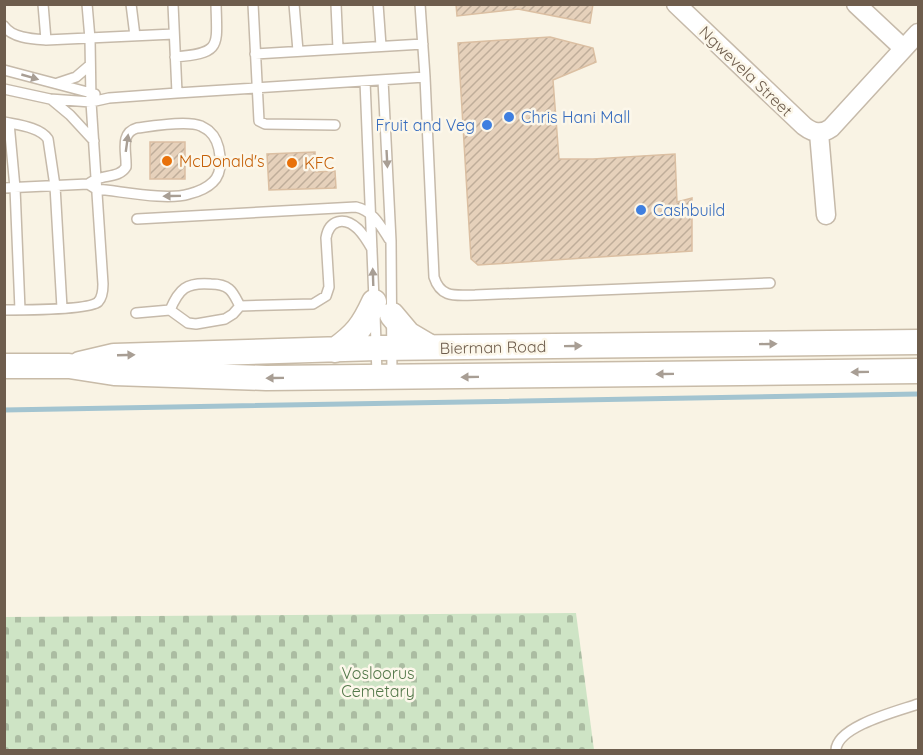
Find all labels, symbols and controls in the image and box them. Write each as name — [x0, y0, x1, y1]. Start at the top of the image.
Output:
street label: Ngwevela Street — [695, 22, 797, 120]
one-way arrow — [21, 73, 39, 82]
place label: Chris Hani Mall — [521, 107, 631, 127]
marker: Chris Hani Mall — [502, 110, 516, 124]
place label: Fruit and Veg — [375, 115, 475, 135]
marker: Fruit and Veg — [480, 118, 494, 132]
one-way arrow — [122, 133, 131, 152]
one-way arrow — [382, 150, 392, 169]
place label: McDonald's — [179, 151, 265, 171]
place label: KFC — [304, 153, 334, 173]
marker: McDonald's — [160, 154, 174, 168]
marker: KFC — [285, 156, 299, 170]
one-way arrow — [163, 191, 182, 200]
place label: Cashbuild — [653, 200, 725, 220]
marker: Cashbuild — [634, 203, 648, 217]
one-way arrow — [369, 268, 378, 287]
street label: Bierman Road — [440, 336, 546, 358]
one-way arrow — [759, 339, 778, 349]
one-way arrow — [564, 341, 583, 351]
one-way arrow — [117, 350, 136, 360]
one-way arrow — [851, 367, 870, 377]
one-way arrow — [656, 369, 675, 379]
one-way arrow — [461, 372, 480, 381]
one-way arrow — [266, 373, 285, 383]
park label: Vosloorus Cemetary — [341, 663, 415, 701]

